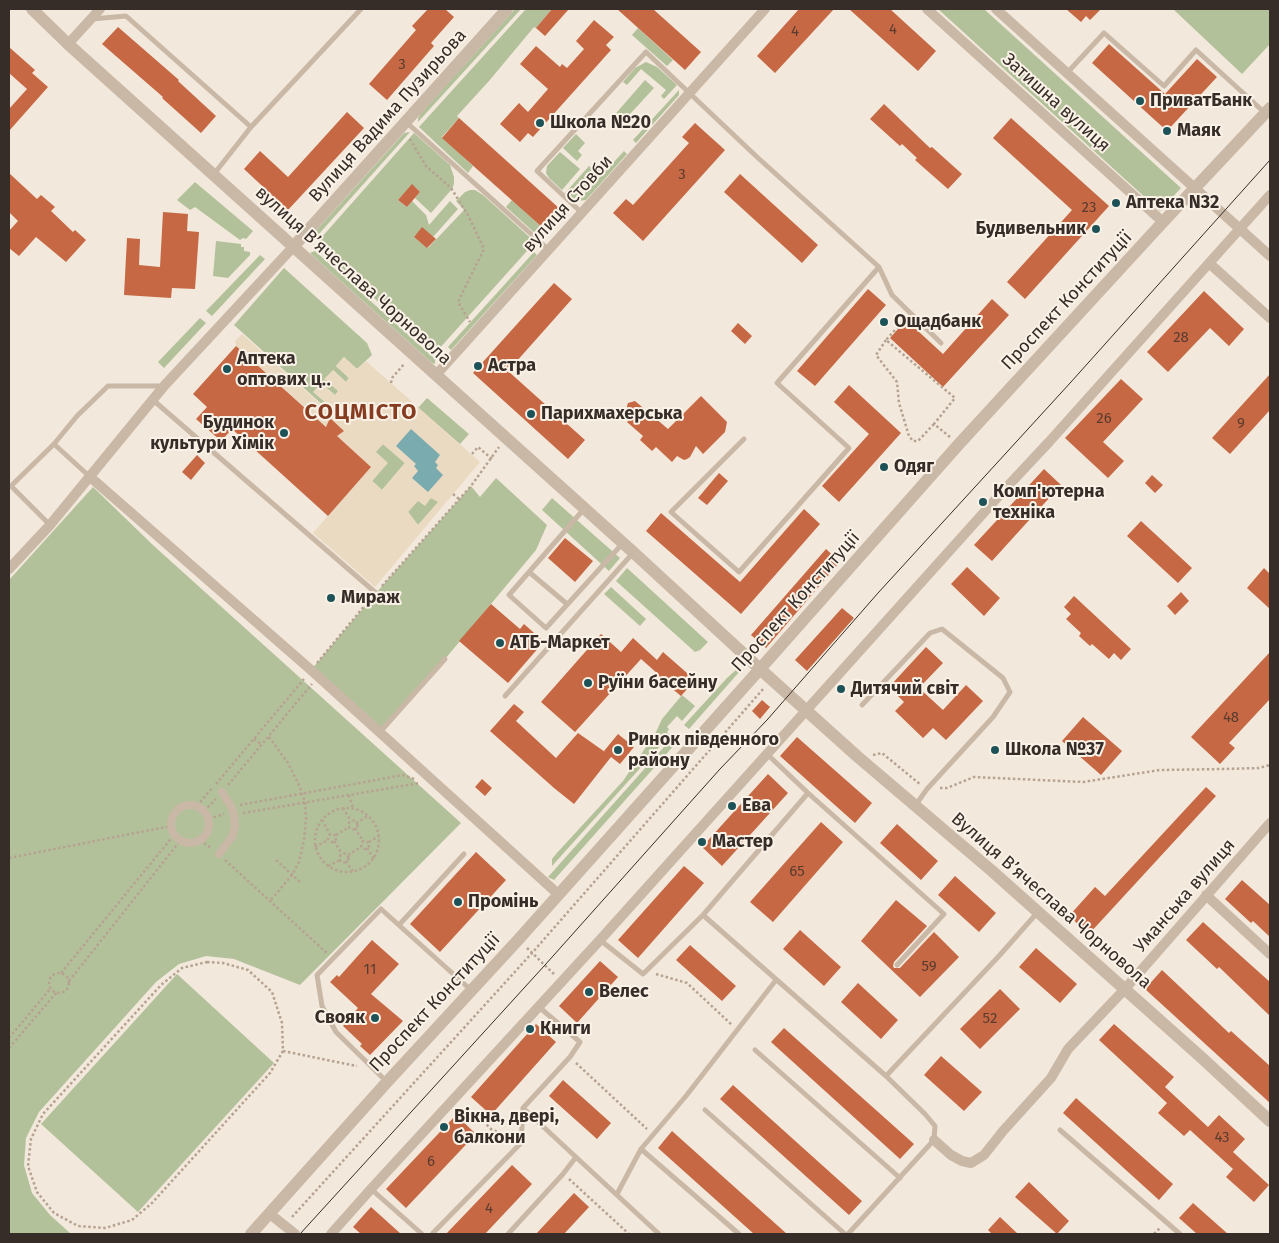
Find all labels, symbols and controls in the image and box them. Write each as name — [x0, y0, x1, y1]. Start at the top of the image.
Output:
house number: 4 — [889, 21, 897, 39]
house number: 4 — [791, 23, 799, 41]
street label: Вулиця Вадима Пузирьова — [305, 25, 471, 207]
street label: Затишна вулиця — [998, 49, 1114, 157]
house number: 3 — [398, 56, 406, 74]
place label: ПриватБанк — [1150, 90, 1252, 112]
marker: ПриватБанк — [1134, 95, 1146, 107]
place label: Школа №20 — [550, 112, 651, 134]
marker: Школа №20 — [534, 117, 546, 129]
place label: Маяк — [1177, 120, 1221, 142]
marker: Маяк — [1161, 125, 1173, 137]
street label: вулиця Стовби — [519, 151, 617, 257]
house number: 3 — [678, 166, 686, 184]
street label: вулиця Вʼячеслава Чорновола — [250, 182, 456, 370]
place label: Аптека N32 — [1126, 192, 1219, 214]
marker: Аптека N32 — [1110, 197, 1122, 209]
house number: 23 — [1082, 199, 1096, 217]
place label: Будивельник — [975, 218, 1086, 240]
marker: Будивельник — [1090, 223, 1102, 235]
street label: Проспект Конституції — [997, 227, 1137, 375]
place label: Ощадбанк — [894, 311, 981, 333]
marker: Ощадбанк — [878, 316, 890, 328]
house number: 28 — [1173, 329, 1189, 347]
place label: Аптека оптових ц‥ — [237, 348, 331, 390]
place label: Астра — [488, 355, 536, 377]
marker: Астра — [472, 360, 484, 372]
marker: Аптека оптових ц‥ — [221, 363, 233, 375]
district label: СОЦМІСТО — [304, 400, 418, 426]
place label: Парихмахерська — [541, 403, 683, 425]
marker: Парихмахерська — [525, 408, 537, 420]
house number: 26 — [1096, 410, 1112, 428]
place label: Будинок культури Хімік — [150, 412, 274, 454]
house number: 9 — [1237, 415, 1245, 433]
marker: Будинок культури Хімік — [278, 427, 290, 439]
place label: Одяг — [894, 456, 934, 478]
marker: Одяг — [878, 461, 890, 473]
place label: Комп'ютерна техніка — [993, 481, 1104, 524]
marker: Комп'ютерна техніка — [977, 496, 989, 508]
street label: Проспект Конституції — [727, 527, 865, 677]
place label: Мираж — [341, 587, 400, 609]
marker: Мираж — [325, 592, 337, 604]
place label: АТБ-Маркет — [510, 632, 610, 654]
marker: АТБ-Маркет — [494, 637, 506, 649]
place label: Руїни басейну — [598, 672, 717, 694]
marker: Руїни басейну — [582, 677, 594, 689]
place label: Дитячий світ — [851, 678, 959, 700]
marker: Дитячий світ — [835, 683, 847, 695]
house number: 48 — [1223, 709, 1239, 727]
place label: Ринок південного району — [628, 729, 779, 772]
place label: Школа №37 — [1005, 739, 1104, 761]
marker: Ринок південного району — [612, 744, 624, 756]
marker: Школа №37 — [989, 744, 1001, 756]
place label: Ева — [742, 795, 771, 817]
marker: Ева — [726, 800, 738, 812]
street label: Вулиця Вʼячеслава Чорновола — [947, 808, 1155, 994]
place label: Мастер — [712, 831, 773, 853]
street label: Уманська вулиця — [1130, 835, 1240, 957]
marker: Мастер — [696, 836, 708, 848]
house number: 65 — [789, 863, 805, 881]
place label: Промінь — [468, 891, 538, 913]
marker: Промінь — [452, 896, 464, 908]
street label: Проспект Конституції — [365, 929, 505, 1077]
house number: 59 — [921, 958, 937, 976]
house number: 11 — [364, 961, 376, 979]
place label: Велес — [599, 981, 649, 1003]
marker: Велес — [583, 986, 595, 998]
place label: Свояк — [315, 1007, 365, 1029]
house number: 52 — [983, 1010, 997, 1028]
marker: Свояк — [369, 1012, 381, 1024]
place label: Книги — [540, 1018, 591, 1040]
marker: Книги — [524, 1023, 536, 1035]
place label: Вікна, двері, балкони — [454, 1106, 559, 1148]
marker: Вікна, двері, балкони — [438, 1121, 450, 1133]
house number: 43 — [1214, 1129, 1230, 1147]
house number: 6 — [427, 1153, 435, 1171]
house number: 4 — [485, 1200, 493, 1218]

